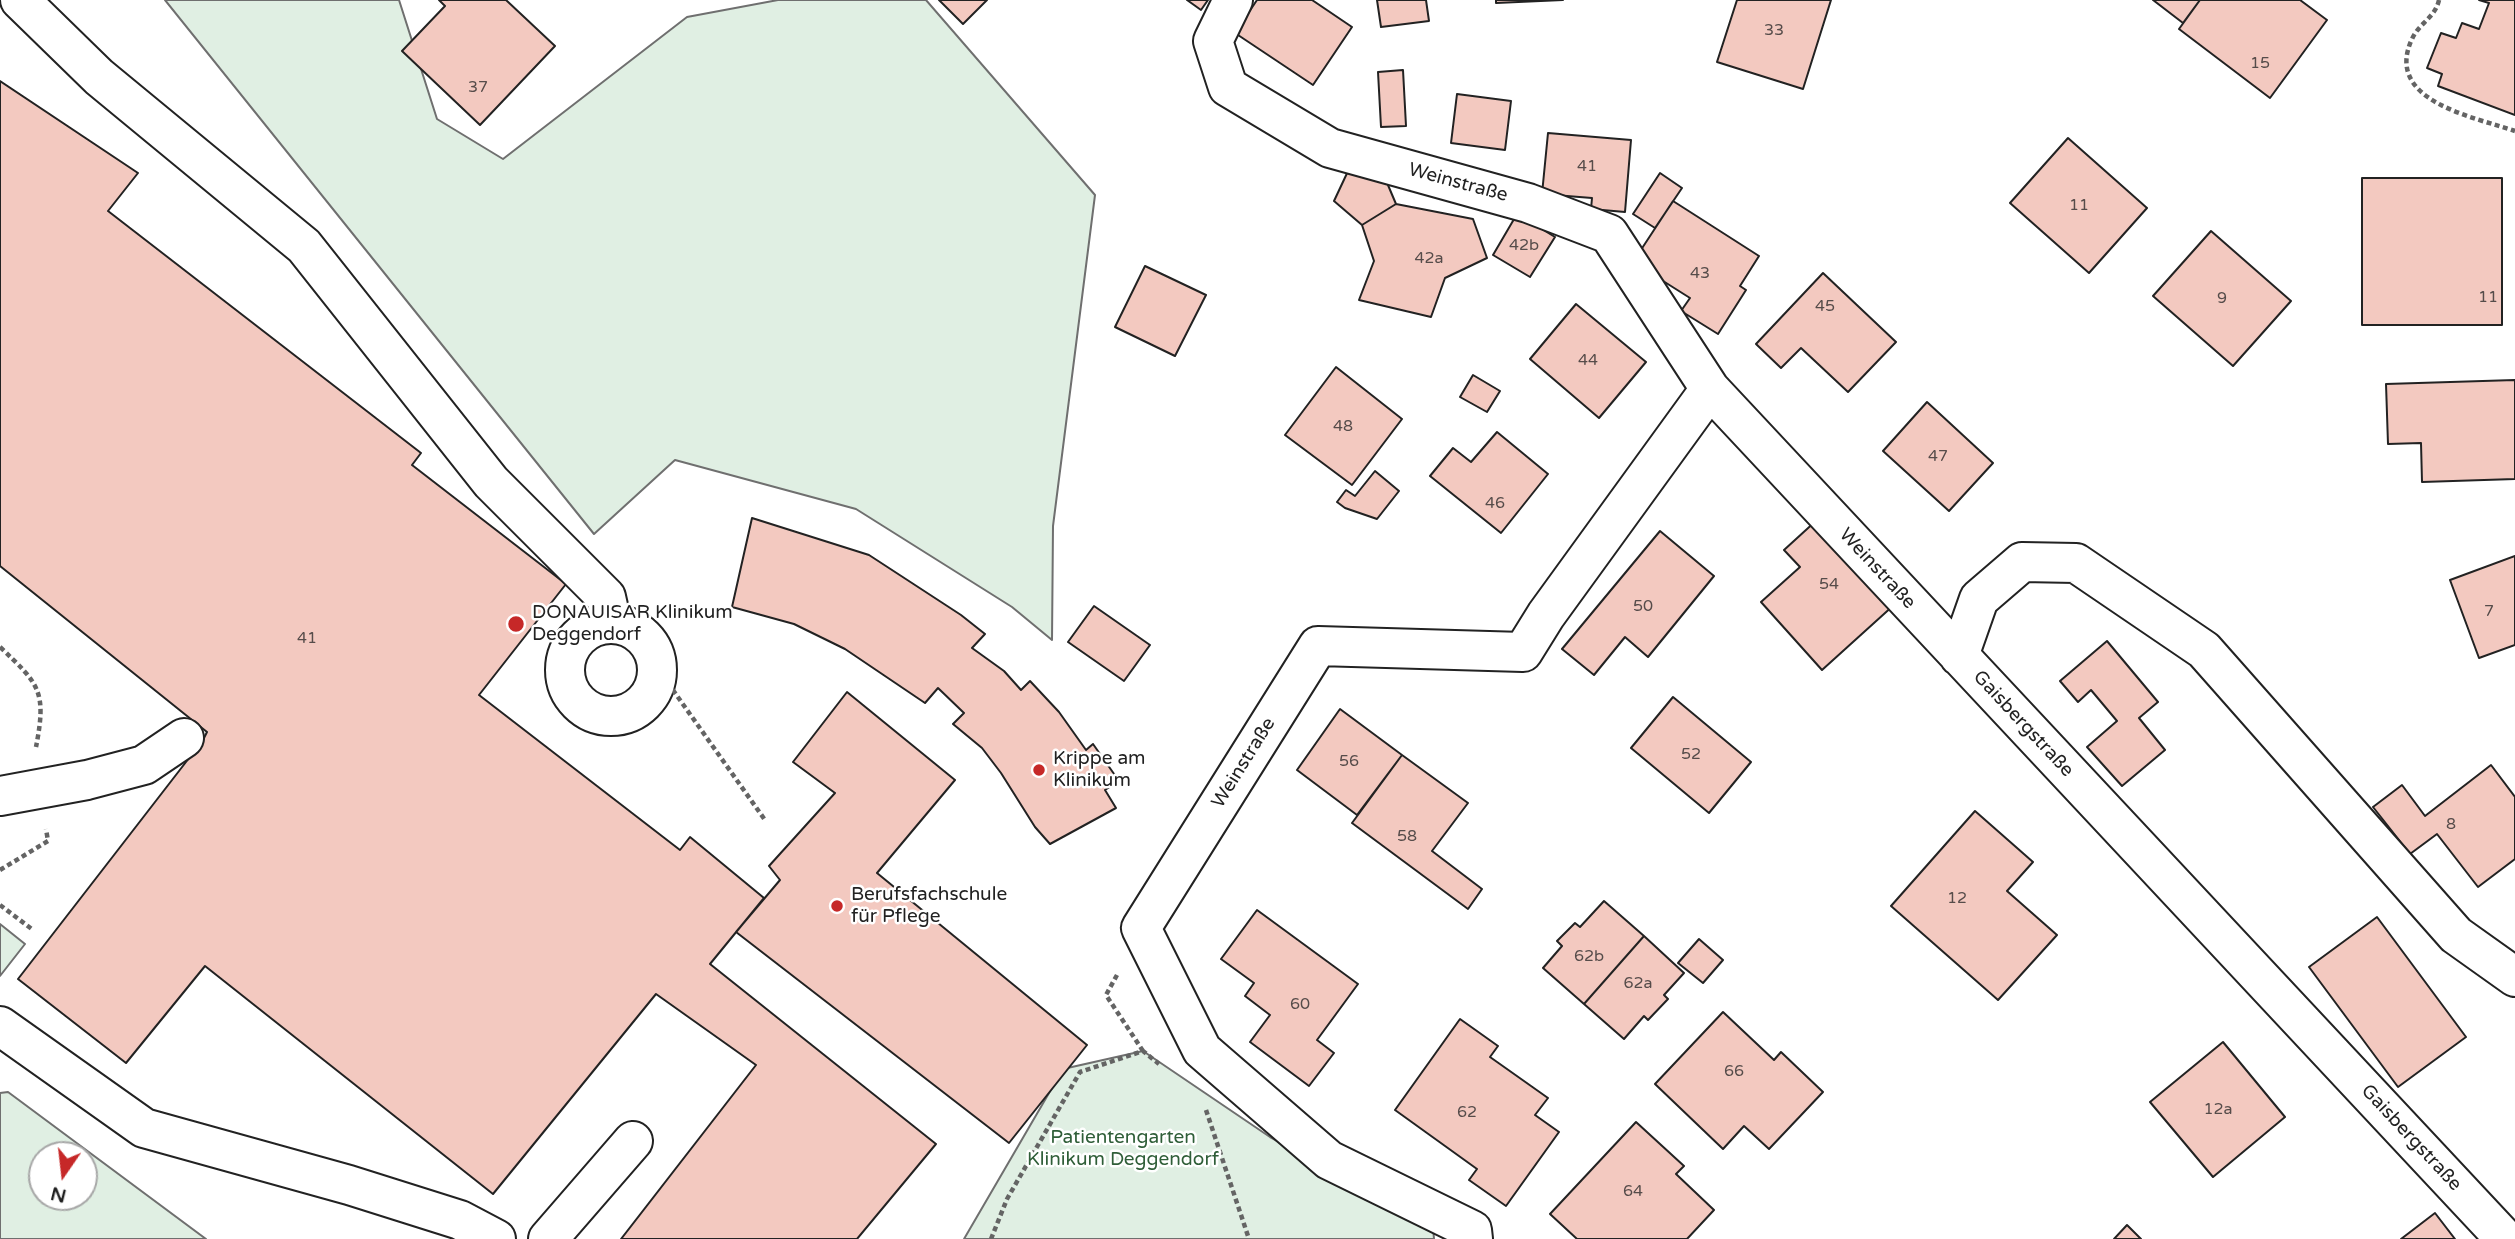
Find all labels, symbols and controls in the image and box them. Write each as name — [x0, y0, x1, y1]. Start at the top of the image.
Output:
house number: 33 — [1764, 21, 1784, 41]
house number: 15 — [2250, 54, 2270, 74]
house number: 37 — [468, 78, 488, 98]
house number: 41 — [1577, 157, 1597, 177]
street label: Weinstraße — [1406, 159, 1510, 207]
house number: 11 — [2069, 196, 2089, 216]
house number: 42b — [1509, 236, 1539, 256]
house number: 42a — [1414, 249, 1444, 269]
house number: 43 — [1690, 264, 1710, 284]
house number: 11 — [2478, 288, 2498, 308]
house number: 9 — [2217, 289, 2227, 309]
house number: 45 — [1815, 297, 1835, 317]
house number: 44 — [1578, 351, 1598, 371]
house number: 48 — [1333, 417, 1353, 437]
house number: 47 — [1928, 447, 1948, 467]
house number: 46 — [1485, 494, 1505, 514]
street label: Weinstraße — [1834, 524, 1920, 614]
house number: 54 — [1819, 575, 1839, 595]
house number: 50 — [1633, 597, 1653, 617]
place label: DONAUISAR Klinikum Deggendorf — [532, 602, 733, 646]
house number: 7 — [2484, 602, 2494, 622]
marker: DONAUISAR Klinikum Deggendorf — [506, 614, 526, 634]
house number: 41 — [297, 629, 317, 649]
street label: Gaisbergstraße — [1968, 666, 2078, 782]
street label: Weinstraße — [1207, 714, 1281, 812]
house number: 52 — [1681, 745, 1701, 765]
place label: Krippe am Klinikum — [1053, 748, 1146, 792]
house number: 56 — [1339, 752, 1359, 772]
marker: Krippe am Klinikum — [1031, 762, 1047, 778]
house number: 8 — [2446, 815, 2456, 835]
house number: 58 — [1397, 827, 1417, 847]
place label: Berufsfachschule für Pflege — [851, 884, 1007, 928]
house number: 12 — [1947, 889, 1967, 909]
marker: Berufsfachschule für Pflege — [829, 898, 845, 914]
house number: 62b — [1574, 947, 1604, 967]
house number: 62a — [1623, 974, 1653, 994]
house number: 60 — [1290, 995, 1310, 1015]
house number: 66 — [1724, 1062, 1744, 1082]
street label: Gaisbergstraße — [2356, 1080, 2466, 1196]
house number: 12a — [2203, 1100, 2233, 1120]
house number: 62 — [1457, 1103, 1477, 1123]
park label: Patientengarten Klinikum Deggendorf — [1027, 1127, 1219, 1171]
north arrow — [28, 1141, 98, 1211]
text: N — [48, 1182, 68, 1207]
house number: 64 — [1623, 1182, 1643, 1202]

